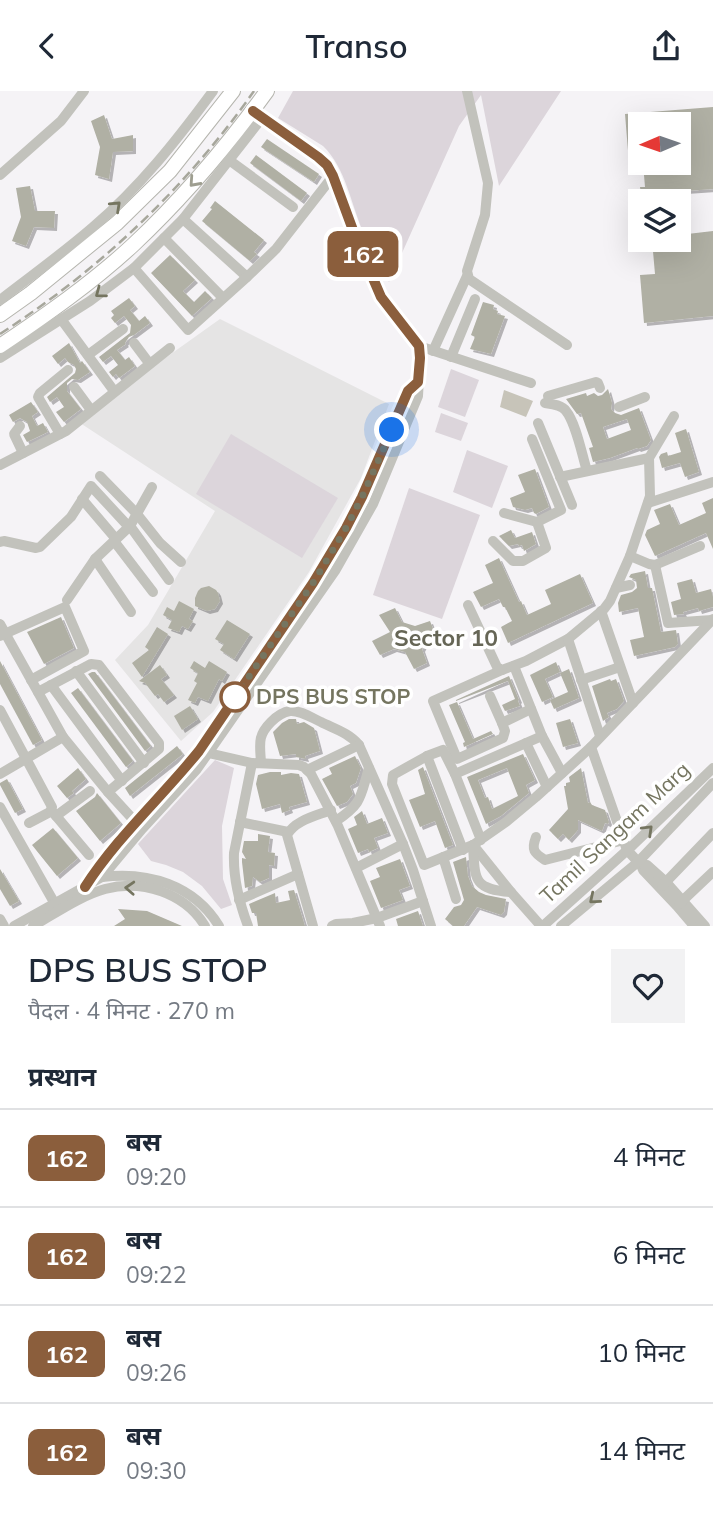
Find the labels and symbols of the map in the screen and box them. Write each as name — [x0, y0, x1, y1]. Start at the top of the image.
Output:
north arrow — [628, 112, 691, 175]
one-way arrow — [190, 174, 202, 187]
one-way arrow — [108, 202, 121, 214]
line badge: 162 — [323, 231, 403, 277]
one-way arrow — [96, 284, 108, 297]
your location — [374, 412, 409, 447]
district label: Sector 10 — [394, 623, 498, 652]
marker: DPS BUS STOP — [220, 682, 250, 712]
place label: DPS BUS STOP — [256, 683, 410, 709]
street label: Tamil Sangam Marg — [534, 756, 695, 908]
one-way arrow — [640, 826, 653, 839]
one-way arrow — [125, 880, 136, 895]
one-way arrow — [590, 891, 603, 903]

